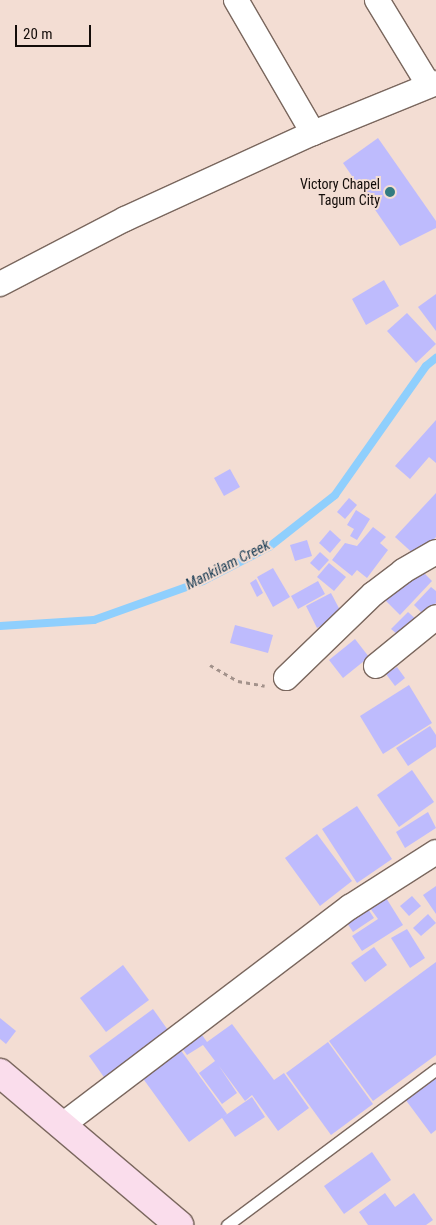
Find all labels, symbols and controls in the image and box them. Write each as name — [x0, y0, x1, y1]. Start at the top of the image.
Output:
scale bar — [18, 15, 94, 47]
text: 20 m — [23, 25, 53, 43]
place label: Victory Chapel Tagum City — [300, 176, 380, 208]
marker: Victory Chapel Tagum City — [384, 186, 396, 198]
water label: Mankilam Creek — [183, 536, 273, 594]

